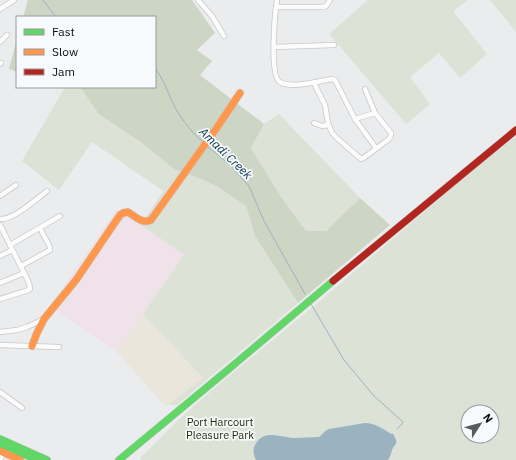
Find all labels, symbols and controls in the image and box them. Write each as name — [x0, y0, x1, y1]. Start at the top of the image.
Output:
legend — [16, 16, 156, 88]
text: Fast — [52, 24, 75, 39]
text: Slow — [52, 44, 78, 59]
text: Jam — [52, 64, 75, 79]
water label: Amadi Creek — [196, 123, 256, 182]
north arrow — [460, 404, 500, 444]
text: N — [480, 411, 496, 425]
park label: Port Harcourt Pleasure Park — [186, 415, 254, 442]

